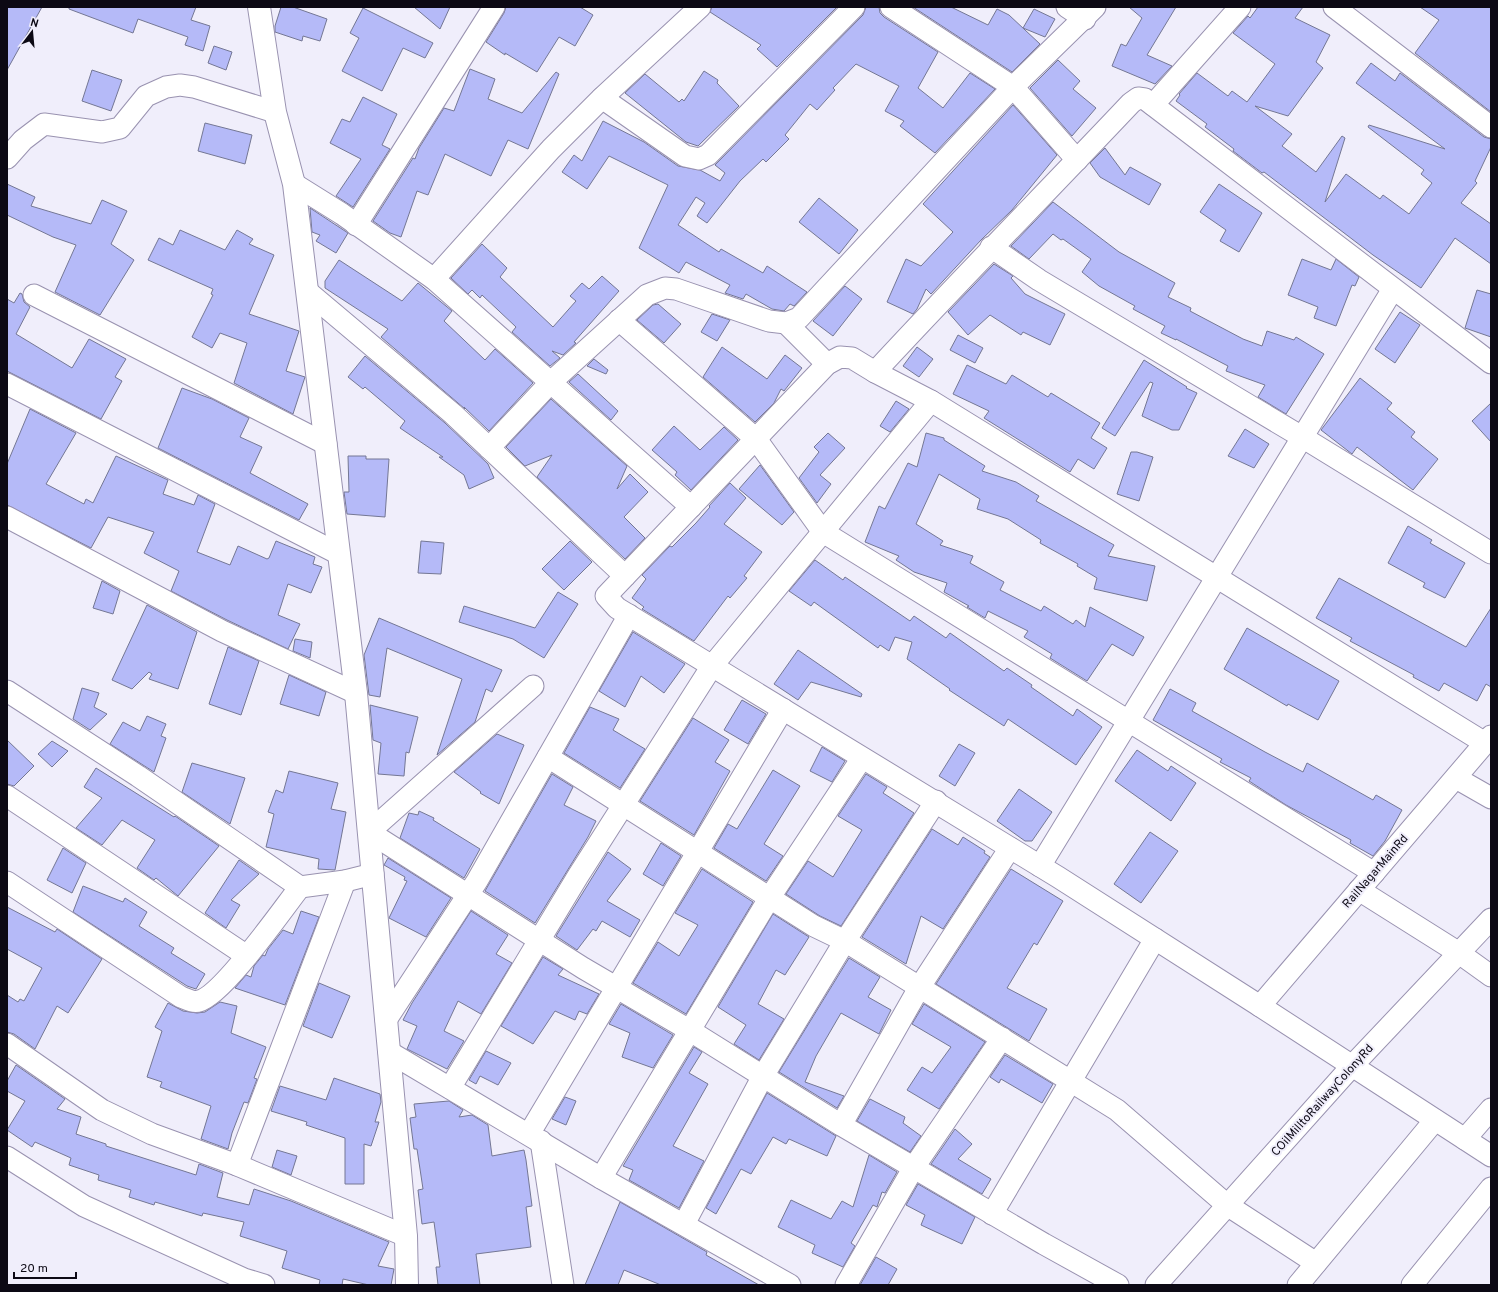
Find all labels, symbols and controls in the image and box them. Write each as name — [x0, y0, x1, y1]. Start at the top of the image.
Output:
north arrow — [12, 12, 52, 52]
text: N — [29, 16, 40, 31]
street label: RailNagarMainRd — [1339, 831, 1412, 912]
street label: COilMilltoRailwayColonyRd — [1268, 1041, 1377, 1160]
scale bar — [14, 1254, 76, 1280]
text: 20 m — [20, 1261, 48, 1277]

